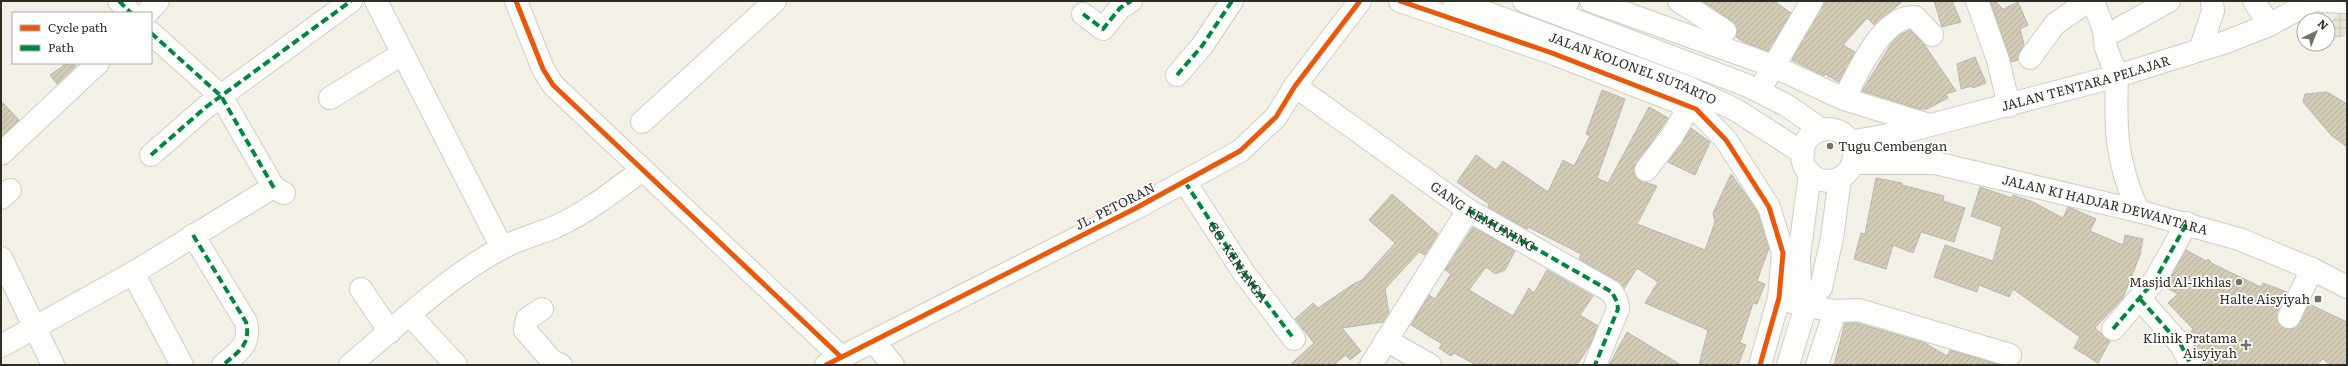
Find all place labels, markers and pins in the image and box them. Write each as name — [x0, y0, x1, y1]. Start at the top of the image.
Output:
place label: Tugu Cembengan — [1838, 136, 1948, 155]
marker: Tugu Cembengan — [1825, 141, 1835, 151]
place label: Masjid Al-Ikhlas — [2129, 272, 2231, 291]
marker: Masjid Al-Ikhlas — [2234, 277, 2244, 287]
place label: Halte Aisyiyah — [2219, 289, 2310, 308]
marker: Halte Aisyiyah — [2313, 294, 2323, 304]
place label: Klinik Pratama Aisyiyah — [2143, 328, 2237, 362]
marker: Klinik Pratama Aisyiyah — [2240, 339, 2252, 351]

